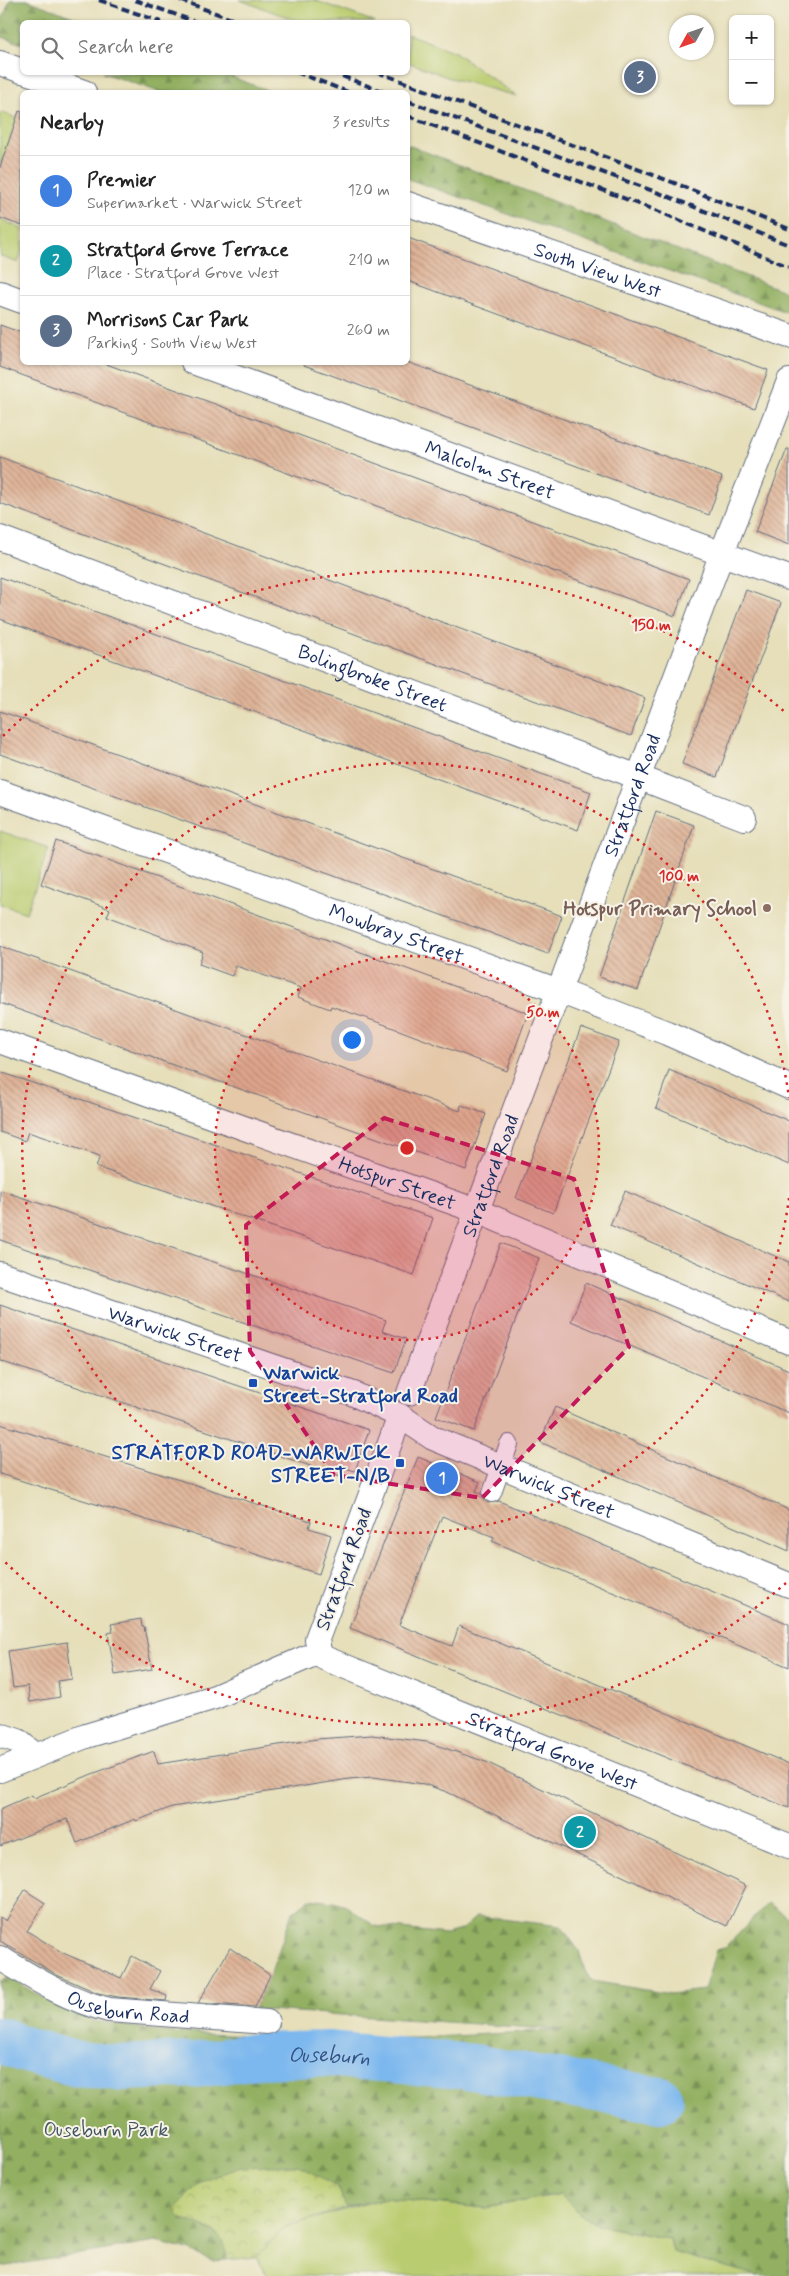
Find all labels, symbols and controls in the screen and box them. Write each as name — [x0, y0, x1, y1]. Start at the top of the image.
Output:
north arrow — [669, 15, 714, 60]
map controls — [729, 15, 774, 105]
button: + — [729, 15, 774, 60]
search box — [20, 20, 410, 75]
icon: search — [38, 34, 66, 62]
text: Search here — [78, 35, 174, 60]
pin: 3 — [624, 58, 656, 96]
button: − — [729, 60, 774, 105]
text: Nearby — [40, 109, 104, 137]
text: 3 results — [332, 112, 390, 133]
text: Premier — [87, 168, 156, 193]
text: 1 — [52, 180, 60, 201]
text: 120 m — [348, 180, 390, 201]
text: Supermarket · Warwick Street — [87, 193, 303, 214]
street label: South View West — [530, 237, 665, 306]
text: Stratford Grove Terrace — [87, 238, 289, 263]
text: 2 — [52, 250, 60, 271]
text: 210 m — [349, 250, 390, 271]
text: Place · Stratford Grove West — [87, 263, 279, 284]
text: Morrisons Car Park — [87, 308, 249, 333]
text: 3 — [52, 320, 60, 341]
text: 260 m — [347, 320, 390, 341]
text: Parking · South View West — [87, 333, 257, 354]
street label: Malcolm Street — [421, 435, 558, 507]
text: 150 m — [631, 616, 671, 636]
street label: Bolingbroke Street — [294, 639, 451, 719]
street label: Stratford Road — [598, 731, 668, 861]
text: 100 m — [659, 867, 699, 887]
place label: Hotspur Primary School — [563, 896, 757, 923]
street label: Mowbray Street — [325, 898, 467, 971]
marker: Hotspur Primary School — [761, 902, 773, 914]
text: 50 m — [526, 1003, 560, 1023]
your location — [339, 1027, 365, 1053]
street label: Stratford Road — [456, 1111, 527, 1241]
centre of rings — [398, 1139, 416, 1157]
street label: Hotspur Street — [335, 1151, 459, 1217]
street label: Warwick Street — [104, 1299, 246, 1370]
place label: Warwick Street-Stratford Road — [262, 1360, 458, 1412]
marker: Warwick Street-Stratford Road — [247, 1377, 259, 1389]
place label: STRATFORD ROAD-WARWICK STREET-N/B — [112, 1440, 390, 1490]
street label: Warwick Street — [478, 1448, 618, 1527]
marker: STRATFORD ROAD-WARWICK STREET-N/B — [394, 1457, 406, 1469]
pin: 1 — [426, 1459, 458, 1497]
street label: Stratford Road — [310, 1504, 381, 1635]
street label: Stratford Grove West — [464, 1706, 642, 1798]
pin: 2 — [564, 1813, 596, 1851]
street label: Ouseburn Road — [62, 1985, 190, 2031]
water label: Ouseburn — [288, 2041, 371, 2073]
park label: Ouseburn Park — [44, 2117, 168, 2144]

